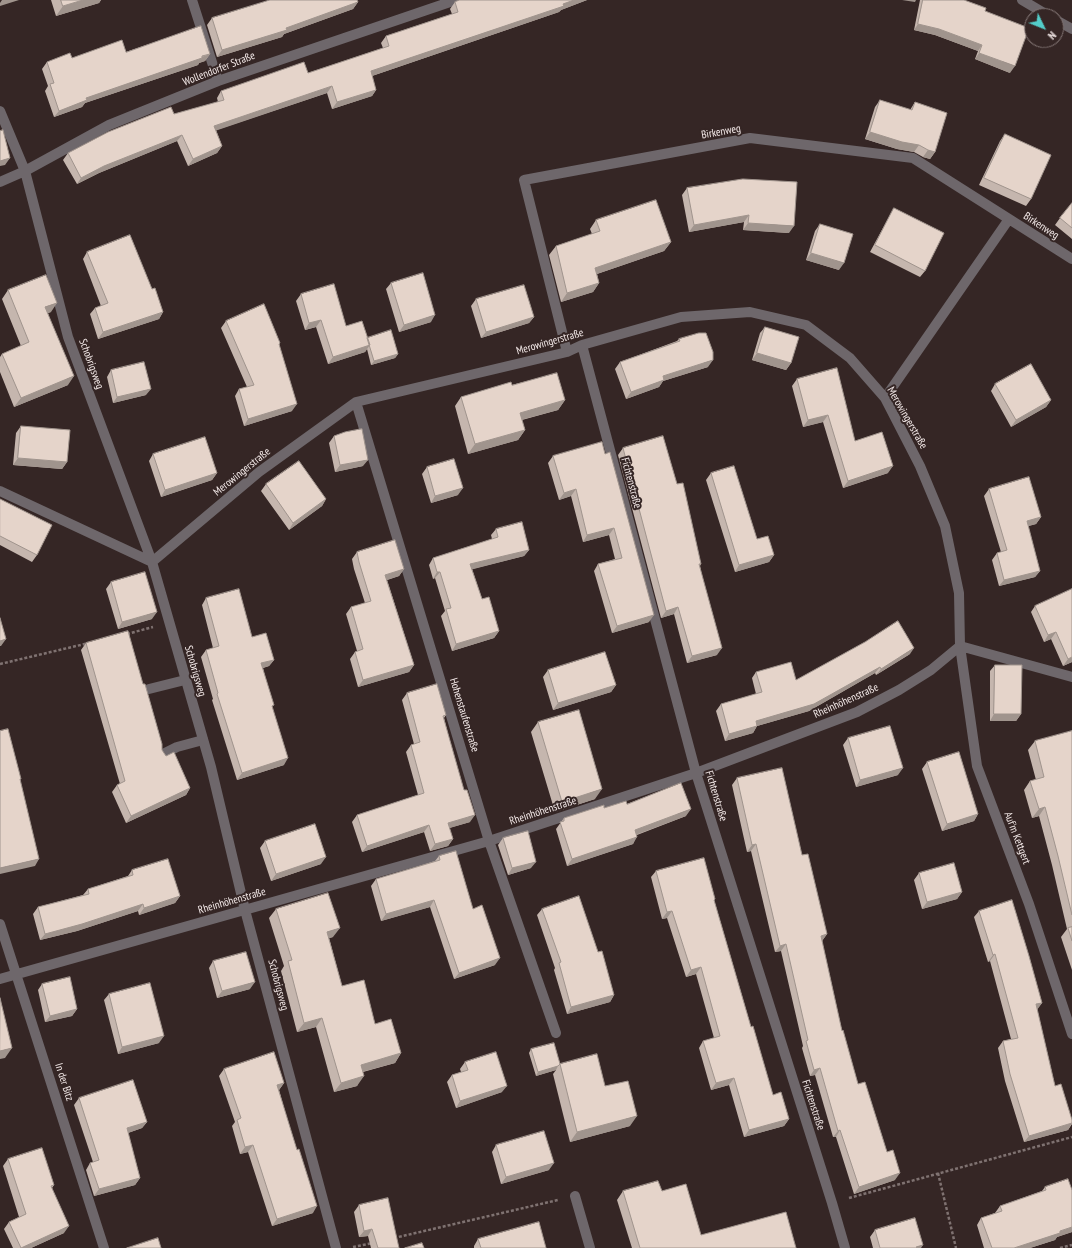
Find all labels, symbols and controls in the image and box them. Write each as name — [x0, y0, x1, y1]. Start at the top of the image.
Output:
north arrow — [1024, 8, 1064, 48]
text: N — [1045, 29, 1059, 42]
street label: Wollendorfer Straße — [181, 49, 257, 89]
street label: Birkenweg — [700, 122, 742, 142]
street label: Birkenweg — [1021, 210, 1061, 242]
street label: Merowingerstraße — [515, 326, 585, 358]
street label: Schobrigsweg — [76, 337, 106, 391]
street label: Merowingerstraße — [884, 385, 930, 451]
street label: Merowingerstraße — [211, 445, 273, 499]
street label: Fichtenstraße — [618, 456, 644, 510]
street label: Schobrigsweg — [181, 644, 209, 698]
street label: Hohenstaufenstraße — [446, 676, 482, 754]
street label: Rheinhöhenstraße — [811, 681, 881, 721]
street label: Fichtenstraße — [702, 769, 730, 823]
street label: Rheinhöhenstraße — [508, 794, 578, 828]
street label: Auf'm Kettgert — [1001, 810, 1033, 866]
street label: Rheinhöhenstraße — [197, 885, 267, 917]
street label: Schobrigsweg — [265, 958, 291, 1012]
street label: In der Bitz — [52, 1061, 76, 1103]
street label: Fichtenstraße — [799, 1078, 827, 1132]

